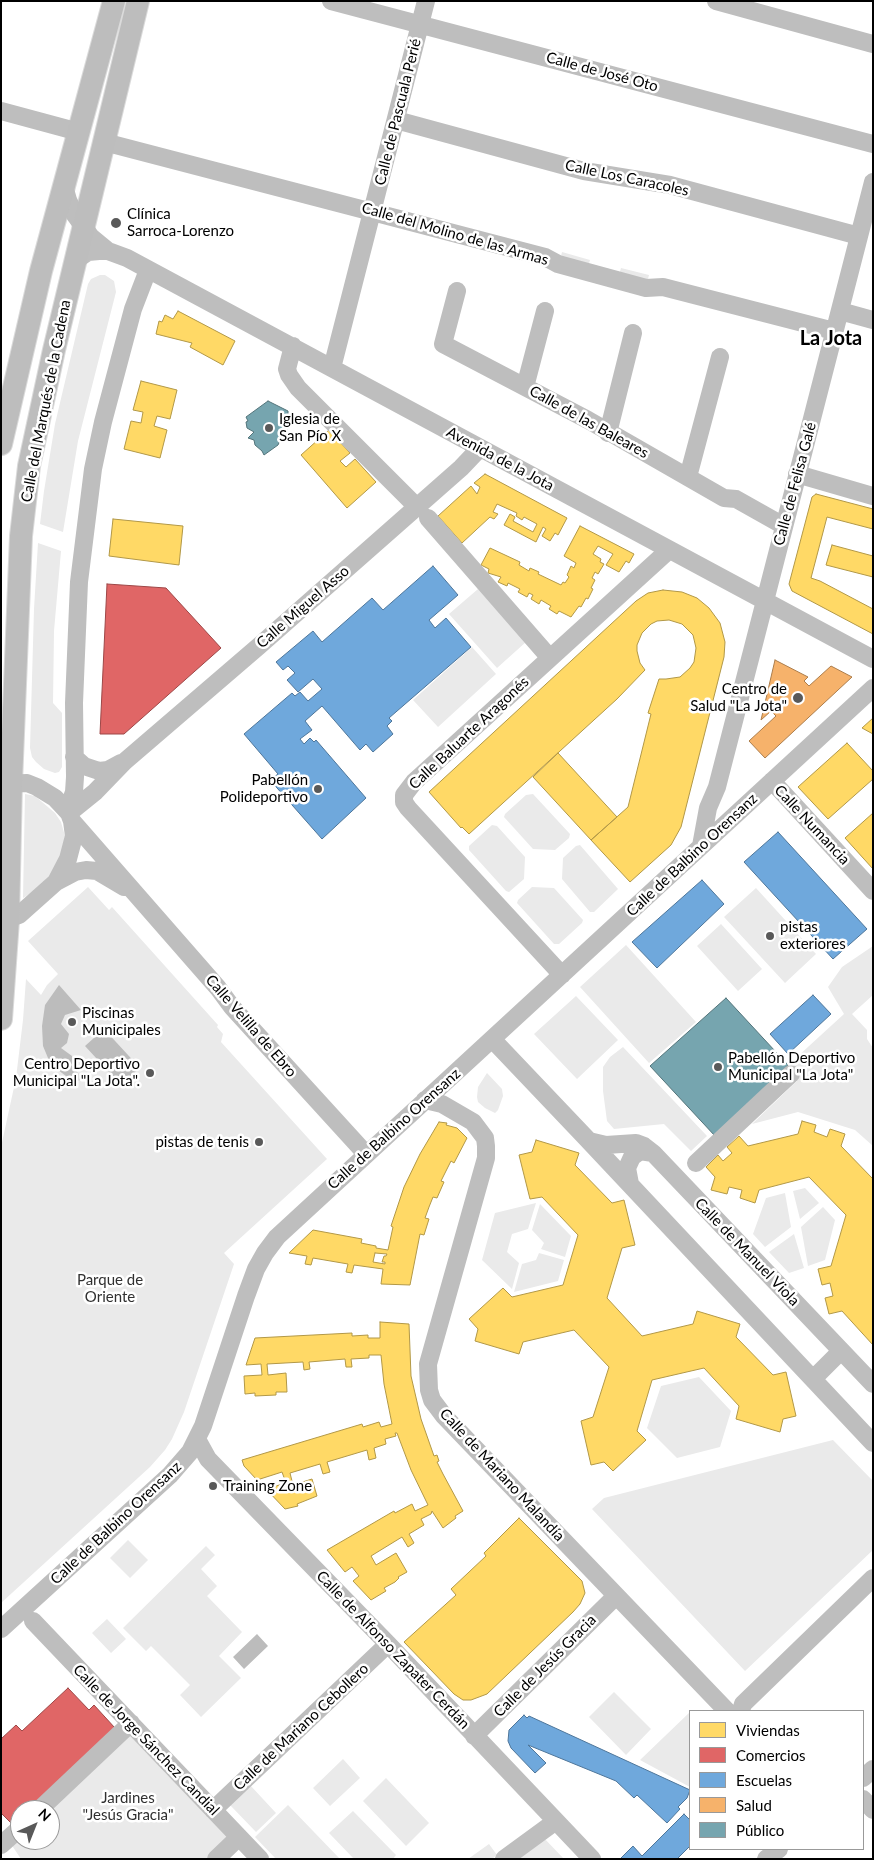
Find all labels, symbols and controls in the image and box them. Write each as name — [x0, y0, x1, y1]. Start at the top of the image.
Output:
street label: Calle de Pascuala Perié — [371, 37, 425, 187]
street label: Calle de José Oto — [544, 48, 660, 96]
street label: Calle Los Caracoles — [563, 156, 691, 200]
street label: Calle del Molino de las Armas — [360, 199, 550, 269]
place label: Clínica Sarroca-Lorenzo — [127, 205, 234, 240]
marker: Clínica Sarroca-Lorenzo — [109, 216, 123, 230]
street label: Calle del Marqués de la Cadena — [18, 298, 74, 504]
district label: La Jota — [800, 327, 862, 351]
street label: Calle de las Baleares — [526, 382, 652, 462]
place label: Iglesia de San Pío X — [279, 410, 341, 445]
street label: Calle de Felisa Galé — [770, 420, 820, 548]
marker: Iglesia de San Pío X — [263, 422, 275, 434]
street label: Avenida de la Jota — [443, 423, 557, 495]
street label: Calle Miguel Asso — [253, 562, 353, 652]
street label: Calle Baluarte Aragonés — [405, 673, 533, 793]
place label: Centro de Salud "La Jota" — [690, 680, 787, 715]
marker: Centro de Salud "La Jota" — [791, 691, 805, 705]
place label: Pabellón Polideportivo — [220, 771, 308, 806]
street label: Calle Numancia — [771, 781, 853, 869]
marker: Pabellón Polideportivo — [312, 783, 324, 795]
street label: Calle de Balbino Orensanz — [623, 790, 761, 920]
place label: pistas exteriores — [780, 918, 846, 953]
marker: pistas exteriores — [764, 930, 776, 942]
street label: Calle Velilla de Ebro — [202, 971, 300, 1081]
place label: Piscinas Municipales — [82, 1004, 161, 1039]
marker: Piscinas Municipales — [66, 1016, 78, 1028]
place label: Pabellón Deportivo Municipal "La Jota" — [728, 1049, 855, 1084]
place label: Centro Deportivo Municipal "La Jota". — [13, 1055, 140, 1090]
marker: Pabellón Deportivo Municipal "La Jota" — [712, 1061, 724, 1073]
street label: Calle de Balbino Orensanz — [324, 1065, 464, 1193]
marker: Centro Deportivo Municipal "La Jota". — [144, 1067, 156, 1079]
place label: pistas de tenis — [155, 1133, 249, 1151]
marker: pistas de tenis — [253, 1136, 265, 1148]
street label: Calle de Manuel Viola — [691, 1194, 803, 1310]
park label: Parque de Oriente — [77, 1271, 143, 1306]
street label: Calle de Mariano Malandía — [436, 1405, 568, 1545]
street label: Calle de Balbino Orensanz — [47, 1458, 185, 1588]
place label: Training Zone — [223, 1477, 312, 1495]
marker: Training Zone — [207, 1480, 219, 1492]
street label: Calle de Alfonso Zapater Cerdán — [313, 1567, 473, 1733]
street label: Calle de Jesús Gracia — [490, 1611, 600, 1721]
street label: Calle de Mariano Cebollero — [230, 1660, 372, 1794]
street label: Calle de Jorge Sánchez Candial — [69, 1661, 223, 1819]
legend — [689, 1710, 864, 1850]
text: Viviendas — [736, 1721, 800, 1739]
text: Comercios — [736, 1746, 806, 1764]
text: Escuelas — [736, 1771, 792, 1789]
park label: Jardines "Jesús Gracia" — [83, 1789, 173, 1824]
text: Salud — [736, 1796, 772, 1814]
north arrow — [10, 1800, 60, 1850]
text: N — [35, 1805, 55, 1824]
text: Público — [736, 1821, 784, 1839]

